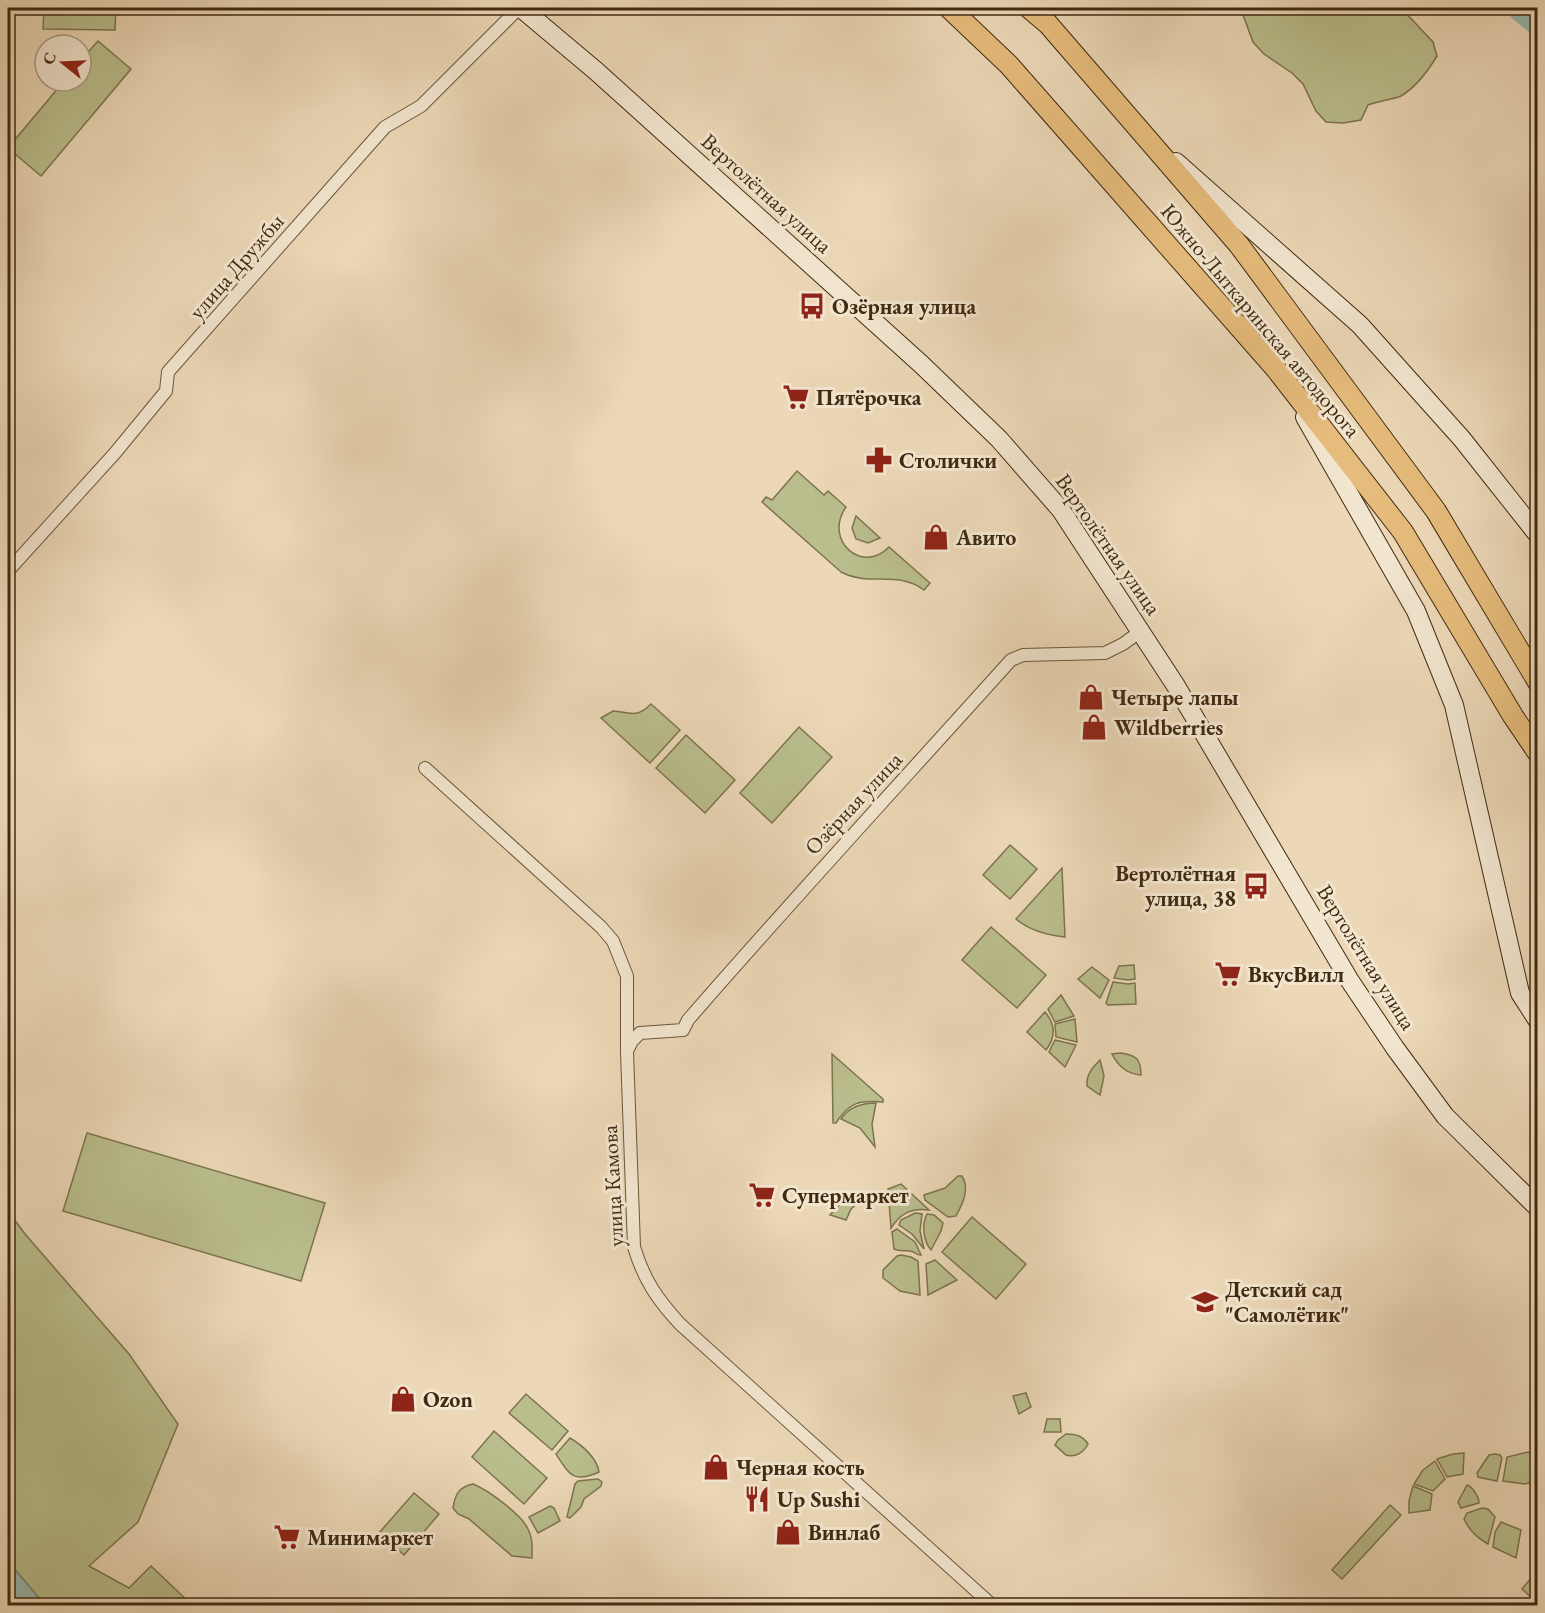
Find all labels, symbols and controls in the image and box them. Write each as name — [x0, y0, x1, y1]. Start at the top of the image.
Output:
north arrow — [33, 33, 93, 93]
text: С — [37, 50, 61, 67]
street label: Вертолётная улица — [695, 127, 838, 260]
street label: Южно-Лыткаринская автодорога — [1154, 197, 1367, 444]
street label: улица Дружбы — [182, 207, 290, 325]
bus stop icon: Озёрная улица — [797, 291, 827, 321]
place label: Озёрная улица — [832, 292, 977, 321]
supermarket icon: Пятёрочка — [781, 382, 811, 412]
place label: Пятёрочка — [816, 383, 922, 412]
pharmacy icon: Столички — [864, 445, 894, 475]
place label: Столички — [899, 446, 997, 475]
street label: Вертолётная улица — [1049, 468, 1168, 621]
shop icon: Авито — [921, 522, 951, 552]
place label: Авито — [955, 523, 1016, 552]
shop icon: Четыре лапы — [1076, 682, 1106, 712]
place label: Четыре лапы — [1111, 683, 1239, 712]
shop icon: Wildberries — [1079, 712, 1109, 742]
place label: Wildberries — [1114, 713, 1223, 742]
street label: Озёрная улица — [798, 745, 909, 861]
place label: Вертолётная улица, 38 — [1115, 859, 1236, 913]
bus stop icon: Вертолётная улица, 38 — [1241, 871, 1271, 901]
street label: Вертолётная улица — [1310, 879, 1423, 1036]
supermarket icon: ВкусВилл — [1213, 959, 1243, 989]
place label: ВкусВилл — [1248, 960, 1344, 989]
street label: улица Камова — [595, 1124, 630, 1248]
supermarket icon: Супермаркет — [747, 1180, 777, 1210]
place label: Супермаркет — [782, 1181, 909, 1210]
place label: Детский сад "Самолётик" — [1225, 1275, 1349, 1329]
school or university icon: Детский сад "Самолётик" — [1190, 1287, 1220, 1317]
shop icon: Ozon — [388, 1384, 418, 1414]
place label: Ozon — [423, 1385, 473, 1414]
shop icon: Черная кость — [701, 1452, 731, 1482]
place label: Черная кость — [736, 1453, 865, 1482]
restaurant icon: Up Sushi — [742, 1484, 772, 1514]
place label: Up Sushi — [777, 1485, 861, 1514]
shop icon: Винлаб — [773, 1517, 803, 1547]
place label: Винлаб — [808, 1518, 880, 1547]
supermarket icon: Минимаркет — [272, 1522, 302, 1552]
place label: Минимаркет — [307, 1523, 433, 1552]

